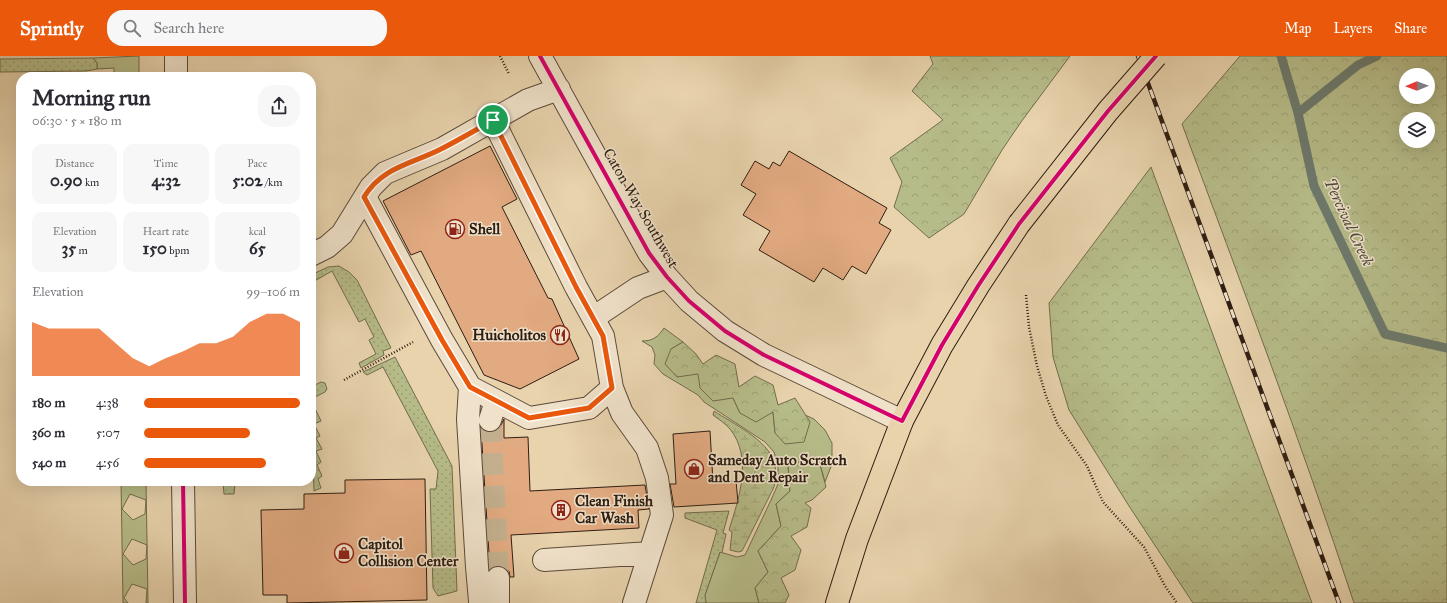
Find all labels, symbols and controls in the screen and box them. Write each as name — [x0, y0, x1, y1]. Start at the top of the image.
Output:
search box — [107, 10, 387, 46]
text: Sprintly — [20, 17, 83, 40]
icon: search — [121, 17, 143, 39]
text: Search here — [153, 19, 224, 37]
text: Map — [1284, 20, 1312, 37]
text: Layers — [1334, 20, 1372, 37]
text: Share — [1394, 20, 1427, 37]
north arrow — [1399, 68, 1435, 104]
map controls — [1399, 68, 1435, 148]
text: Morning run — [32, 84, 151, 111]
button: share — [258, 85, 300, 127]
pin — [476, 103, 510, 137]
icon: arrive — [482, 109, 504, 131]
button: layers — [1399, 112, 1435, 148]
text: 06:30 · 5 × 180 m — [32, 113, 122, 129]
street label: Caton Way Southwest — [599, 145, 683, 272]
text: Distance — [55, 157, 94, 170]
text: Time — [154, 157, 178, 170]
text: Pace — [247, 157, 267, 170]
text: 0.90 — [50, 170, 83, 191]
text: 4:32 — [152, 170, 180, 191]
text: 5:02 — [232, 170, 263, 191]
water label: Percival Creek — [1320, 175, 1378, 269]
text: km — [83, 176, 99, 189]
text: /km — [263, 176, 282, 189]
fuel station icon: Shell — [444, 218, 466, 240]
place label: Shell — [469, 220, 501, 238]
text: Elevation — [53, 225, 97, 238]
text: Heart rate — [143, 225, 189, 238]
text: kcal — [249, 225, 266, 238]
text: 35 — [62, 238, 76, 259]
text: 150 — [143, 238, 167, 259]
text: 65 — [249, 238, 266, 259]
text: m — [76, 244, 88, 257]
text: bpm — [167, 244, 189, 257]
text: Elevation — [32, 284, 84, 300]
text: 99–106 m — [246, 284, 300, 300]
restaurant icon: Huicholitos — [549, 324, 571, 346]
place label: Huicholitos — [472, 326, 547, 344]
text: 180 m — [32, 395, 65, 411]
text: 4:38 — [96, 395, 119, 411]
text: 360 m — [32, 425, 65, 441]
text: 5:07 — [96, 425, 120, 441]
place label: Sameday Auto Scratch and Dent Repair — [708, 451, 847, 487]
text: 540 m — [32, 455, 66, 471]
text: 4:56 — [96, 455, 119, 471]
shop icon: Sameday Auto Scratch and Dent Repair — [683, 458, 705, 480]
place label: Clean Finish Car Wash — [575, 492, 654, 527]
building icon: Clean Finish Car Wash — [550, 499, 572, 521]
place label: Capitol Collision Center — [358, 535, 459, 570]
shop icon: Capitol Collision Center — [333, 542, 355, 564]

